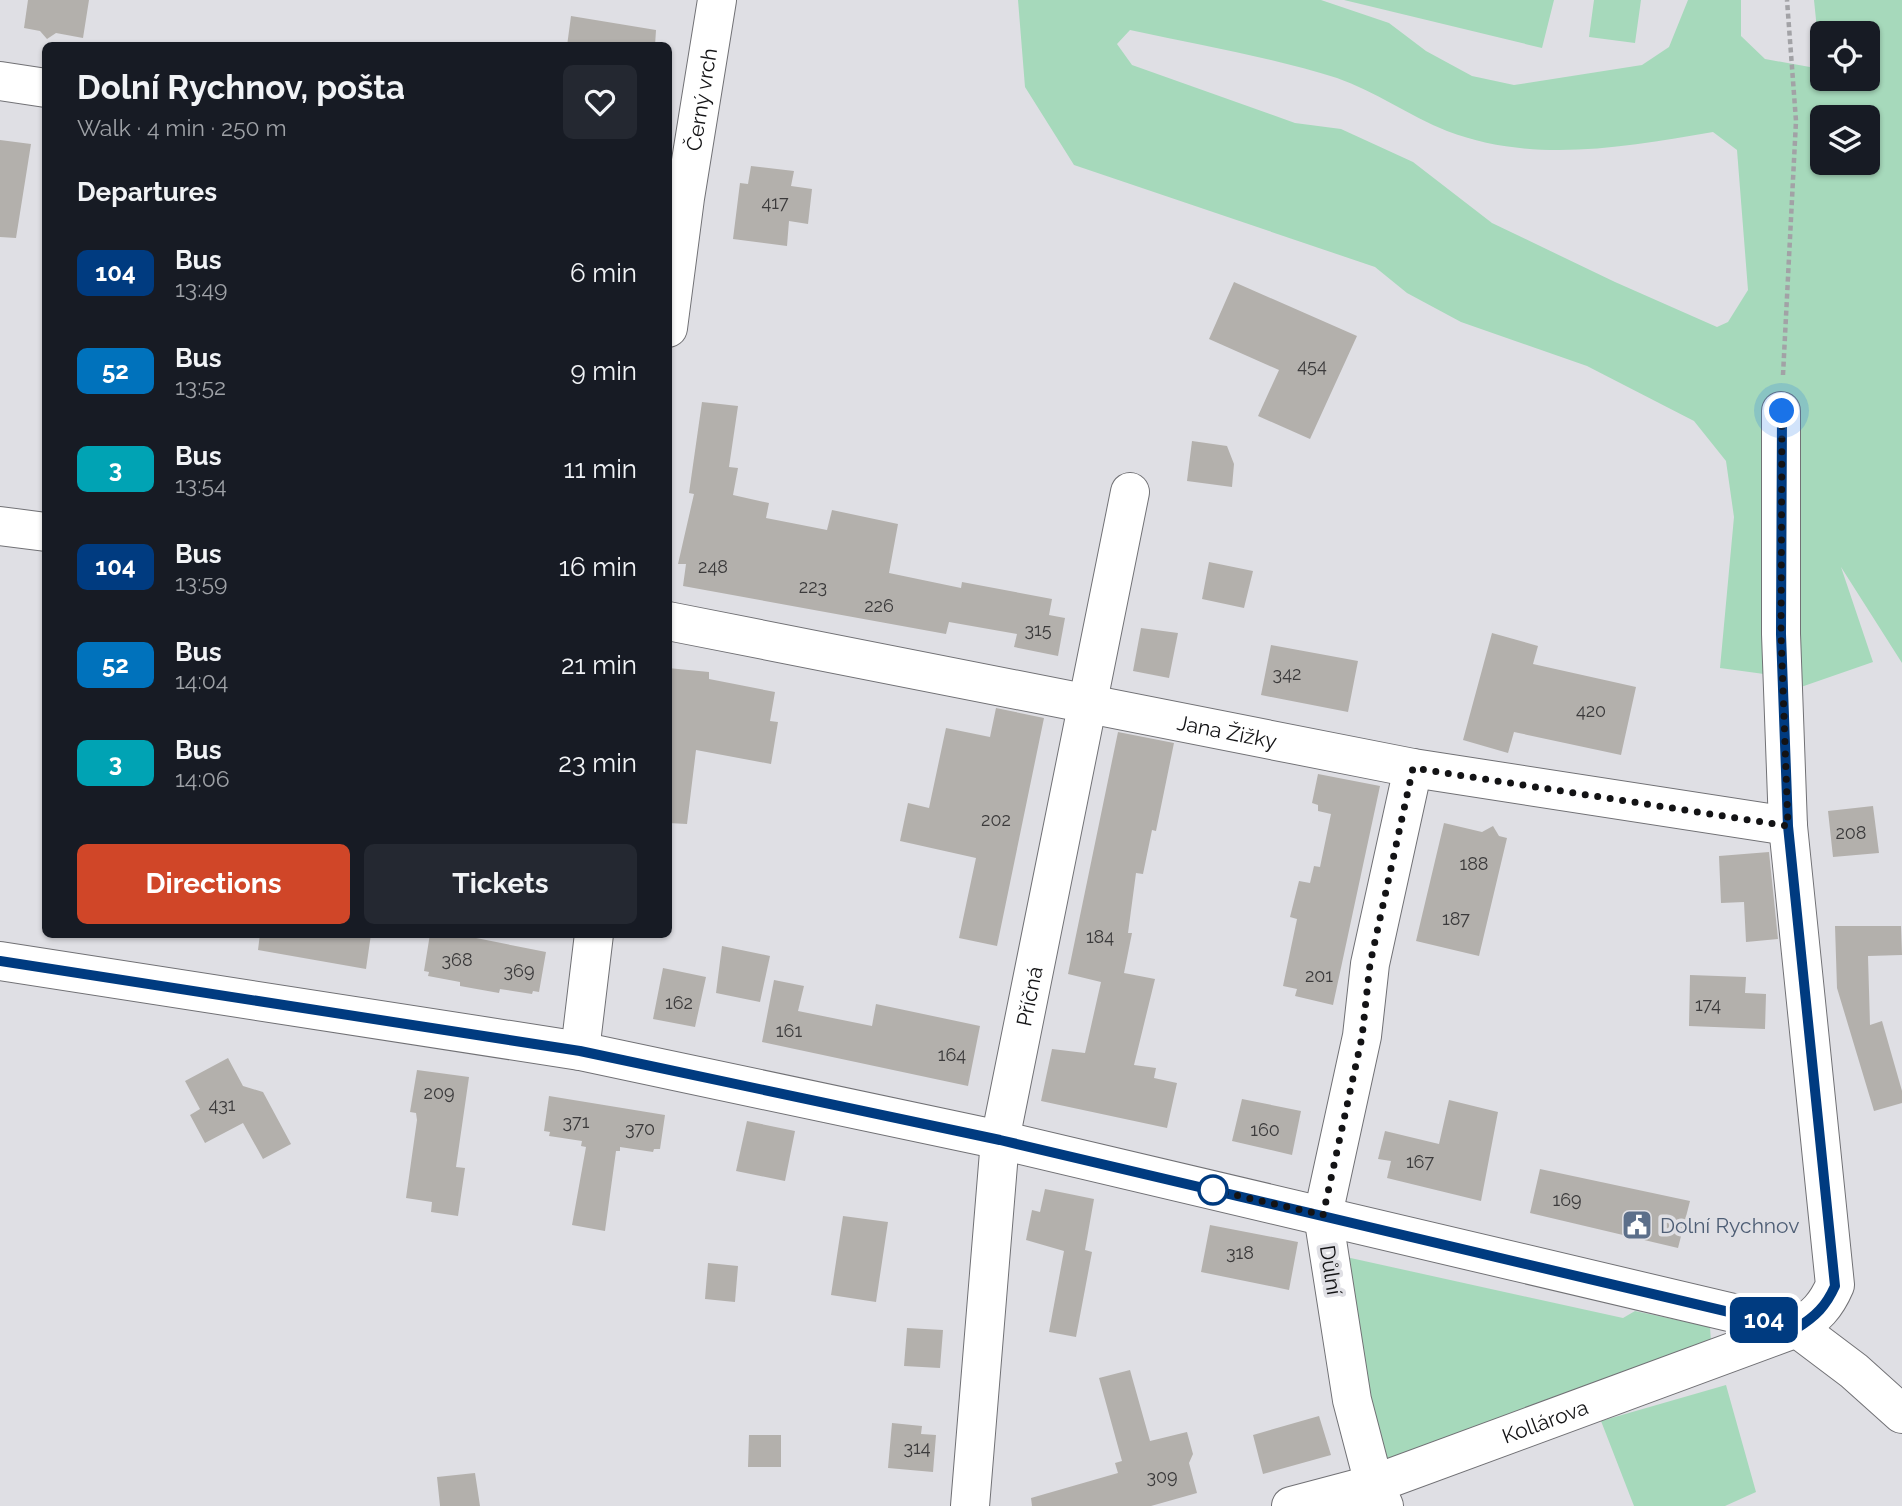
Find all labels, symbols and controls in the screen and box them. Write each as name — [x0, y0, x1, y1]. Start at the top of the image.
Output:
map controls — [1810, 21, 1880, 175]
button: locate — [1810, 21, 1880, 91]
street label: Černý vrch — [680, 46, 722, 153]
button: heart — [563, 65, 637, 139]
text: Dolní Rychnov, pošta — [77, 68, 405, 107]
button: layers — [1810, 105, 1880, 175]
text: Walk · 4 min · 250 m — [77, 114, 287, 141]
text: Departures — [77, 177, 217, 207]
house number: 417 — [761, 192, 789, 213]
text: Bus — [175, 245, 222, 275]
text: 104 — [95, 258, 136, 287]
text: 6 min — [570, 258, 637, 288]
text: 13:49 — [175, 275, 228, 302]
text: Bus — [175, 343, 222, 373]
house number: 454 — [1297, 355, 1327, 376]
text: 52 — [102, 356, 129, 385]
text: 9 min — [570, 356, 637, 386]
text: 13:52 — [175, 373, 226, 400]
your location — [1764, 393, 1799, 428]
text: Bus — [175, 441, 222, 471]
text: 3 — [109, 454, 122, 483]
text: 11 min — [563, 454, 637, 484]
text: 13:54 — [175, 471, 227, 498]
text: Bus — [175, 539, 222, 569]
text: 104 — [95, 552, 136, 581]
text: 16 min — [559, 552, 637, 582]
house number: 248 — [698, 556, 728, 577]
text: 13:59 — [175, 569, 227, 596]
house number: 223 — [799, 576, 827, 597]
house number: 226 — [864, 595, 894, 616]
house number: 315 — [1024, 619, 1052, 640]
text: Bus — [175, 637, 222, 667]
text: 52 — [102, 650, 129, 679]
text: 21 min — [561, 650, 637, 680]
house number: 342 — [1273, 663, 1301, 684]
text: 14:04 — [175, 667, 228, 694]
house number: 420 — [1576, 700, 1606, 721]
street label: Jana Žižky — [1175, 709, 1279, 753]
text: Bus — [175, 735, 222, 765]
text: 3 — [109, 748, 122, 777]
text: 23 min — [558, 748, 637, 778]
text: 14:06 — [175, 765, 230, 792]
house number: 202 — [981, 809, 1011, 830]
house number: 208 — [1835, 822, 1867, 843]
button: Directions — [77, 844, 350, 924]
button: Tickets — [364, 844, 637, 924]
house number: 188 — [1459, 853, 1489, 874]
house number: 187 — [1442, 908, 1470, 929]
house number: 184 — [1086, 926, 1114, 947]
house number: 368 — [441, 949, 473, 970]
house number: 369 — [503, 960, 535, 981]
street label: Příčná — [1011, 964, 1047, 1028]
house number: 201 — [1305, 965, 1333, 986]
house number: 162 — [665, 992, 693, 1013]
house number: 174 — [1695, 994, 1721, 1015]
house number: 161 — [776, 1020, 802, 1041]
house number: 164 — [938, 1044, 966, 1065]
house number: 209 — [424, 1082, 454, 1103]
house number: 431 — [208, 1094, 236, 1115]
house number: 371 — [563, 1111, 590, 1132]
house number: 370 — [625, 1118, 655, 1139]
house number: 160 — [1250, 1119, 1280, 1140]
house number: 167 — [1406, 1151, 1434, 1172]
unlabelled marker — [1198, 1175, 1228, 1205]
house number: 169 — [1552, 1189, 1582, 1210]
public building icon: Dolní Rychnov — [1620, 1208, 1654, 1242]
place label: Dolní Rychnov — [1660, 1213, 1799, 1238]
house number: 318 — [1226, 1242, 1254, 1263]
street label: Důlní — [1315, 1243, 1347, 1297]
line badge: 104 — [1724, 1297, 1804, 1343]
text: 104 — [1744, 1305, 1784, 1334]
street label: Kollárova — [1498, 1394, 1591, 1448]
house number: 314 — [903, 1437, 931, 1458]
house number: 309 — [1146, 1466, 1178, 1487]

